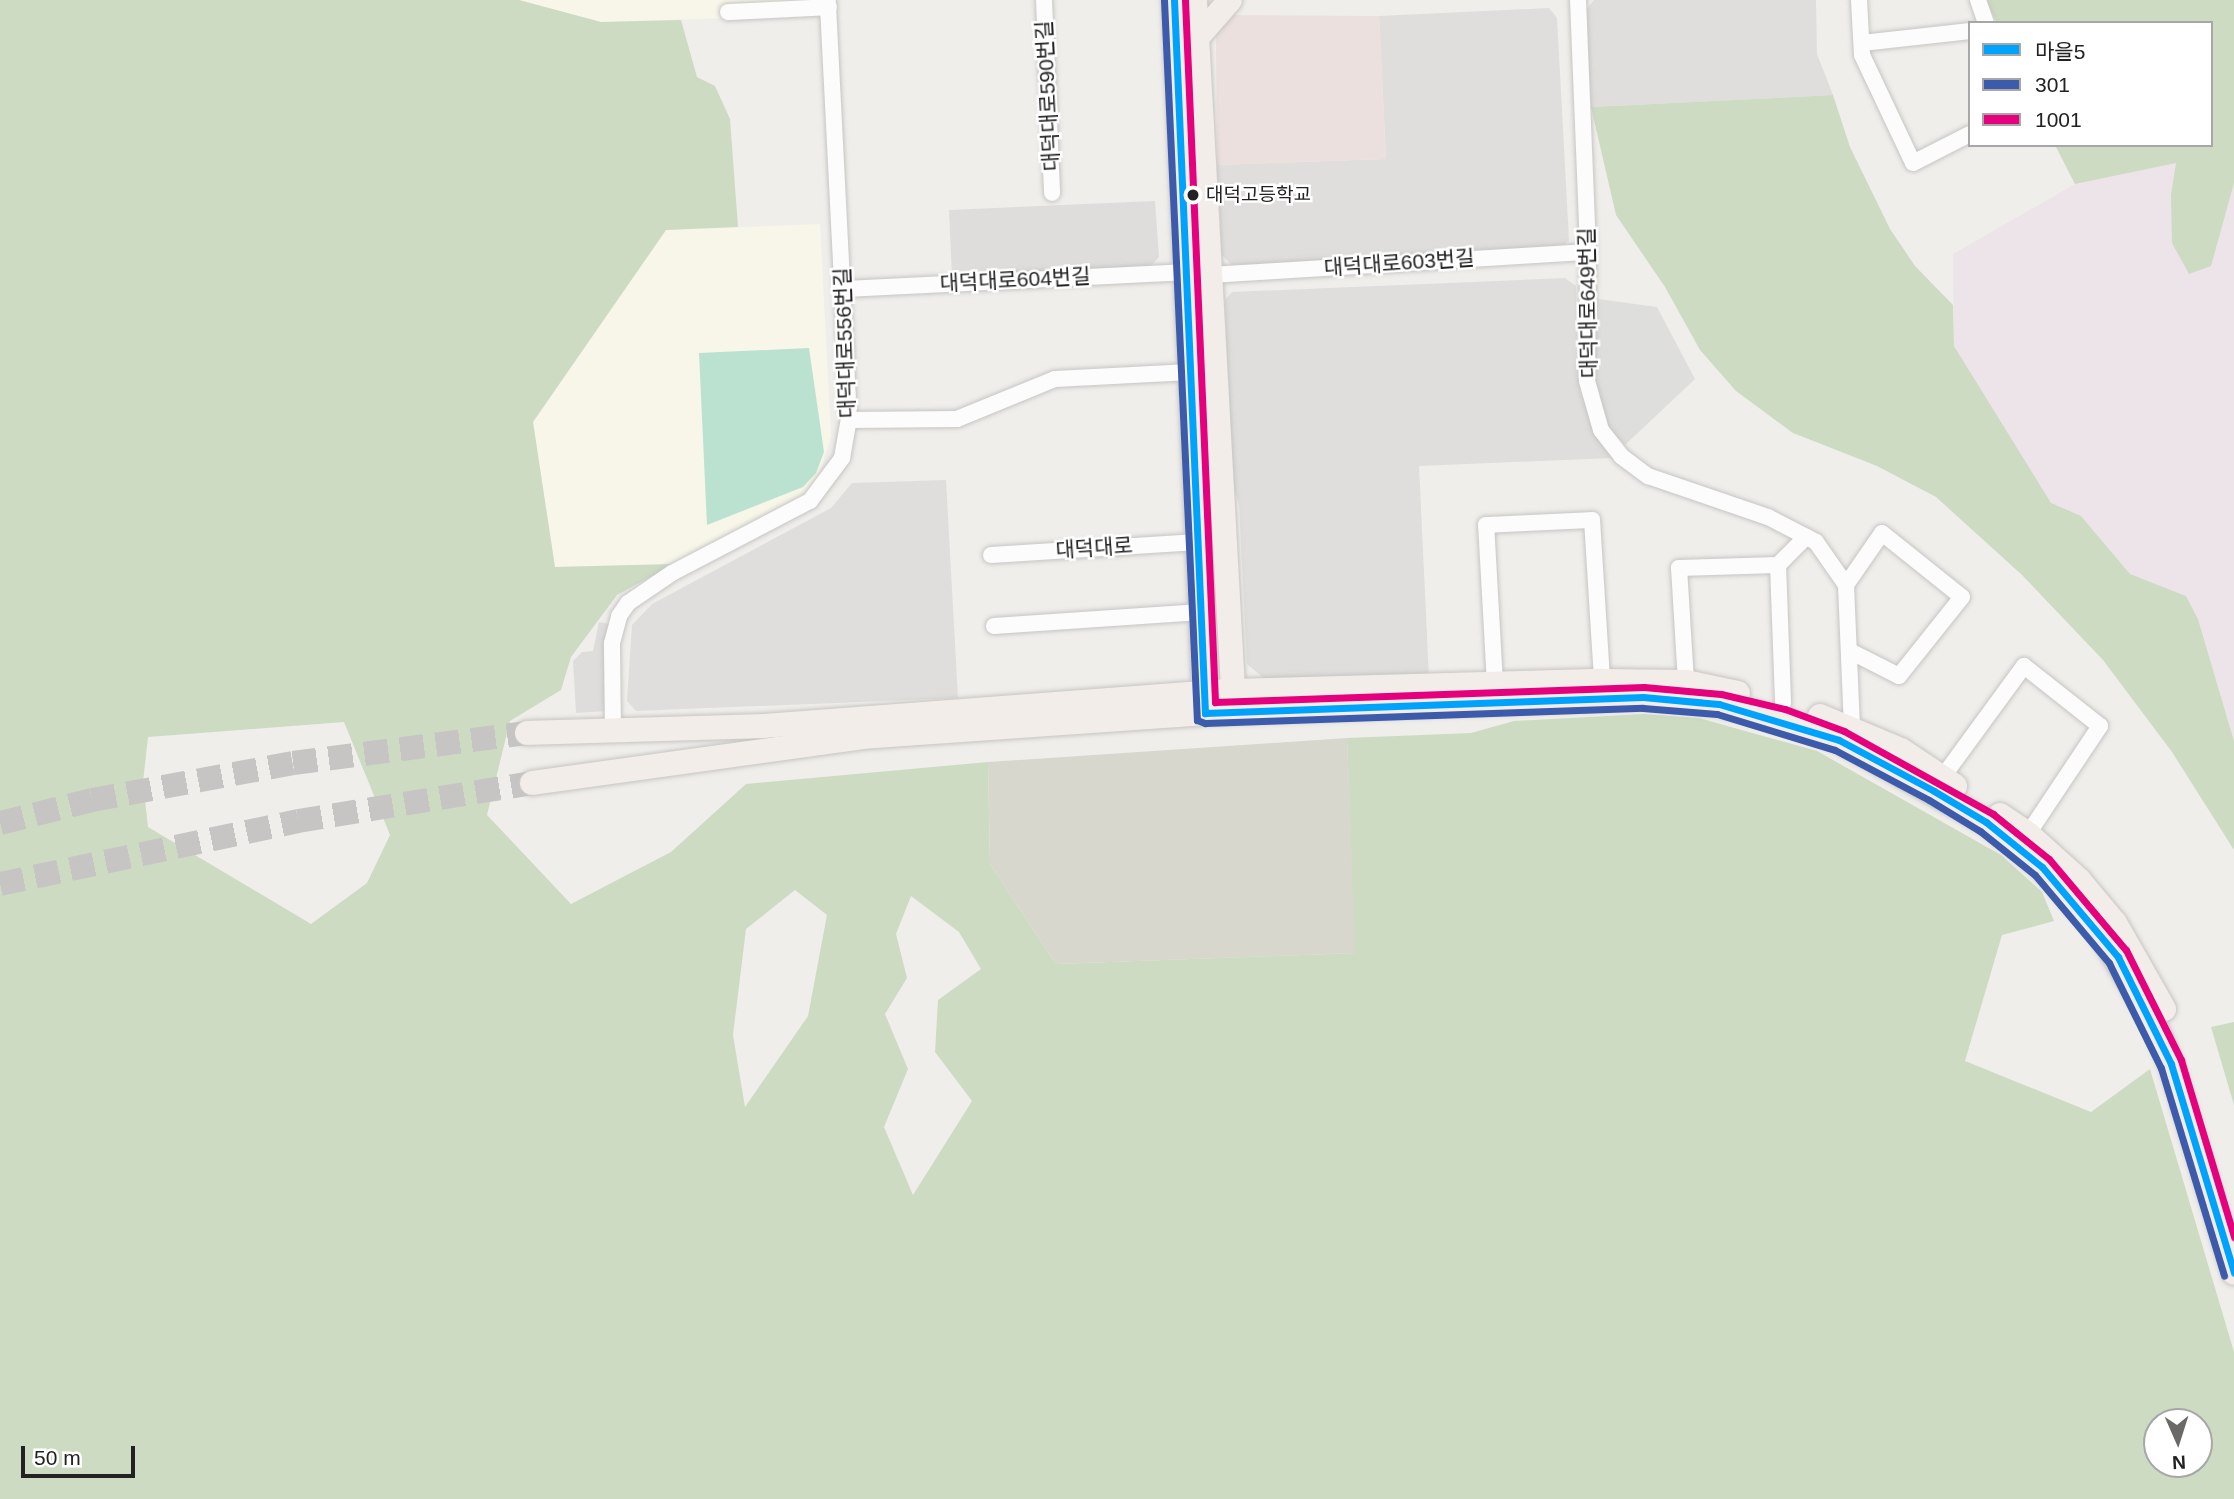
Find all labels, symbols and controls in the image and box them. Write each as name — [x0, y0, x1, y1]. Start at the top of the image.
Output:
street label: 대덕대로590번길 — [1031, 20, 1065, 172]
legend — [1968, 21, 2213, 147]
text: 마을5 — [2035, 40, 2085, 63]
text: 301 — [2035, 73, 2070, 96]
text: 1001 — [2035, 108, 2082, 131]
place label: 대덕고등학교 — [1206, 184, 1311, 206]
marker: 대덕고등학교 — [1186, 188, 1200, 202]
street label: 대덕대로649번길 — [1574, 227, 1602, 379]
street label: 대덕대로603번길 — [1323, 245, 1475, 281]
street label: 대덕대로604번길 — [939, 263, 1091, 297]
street label: 대덕대로556번길 — [830, 267, 860, 419]
street label: 대덕대로 — [1055, 533, 1133, 563]
north arrow — [2143, 1408, 2213, 1478]
scale bar — [24, 1432, 138, 1476]
text: 50 m — [34, 1446, 81, 1469]
text: N — [2172, 1452, 2186, 1473]

